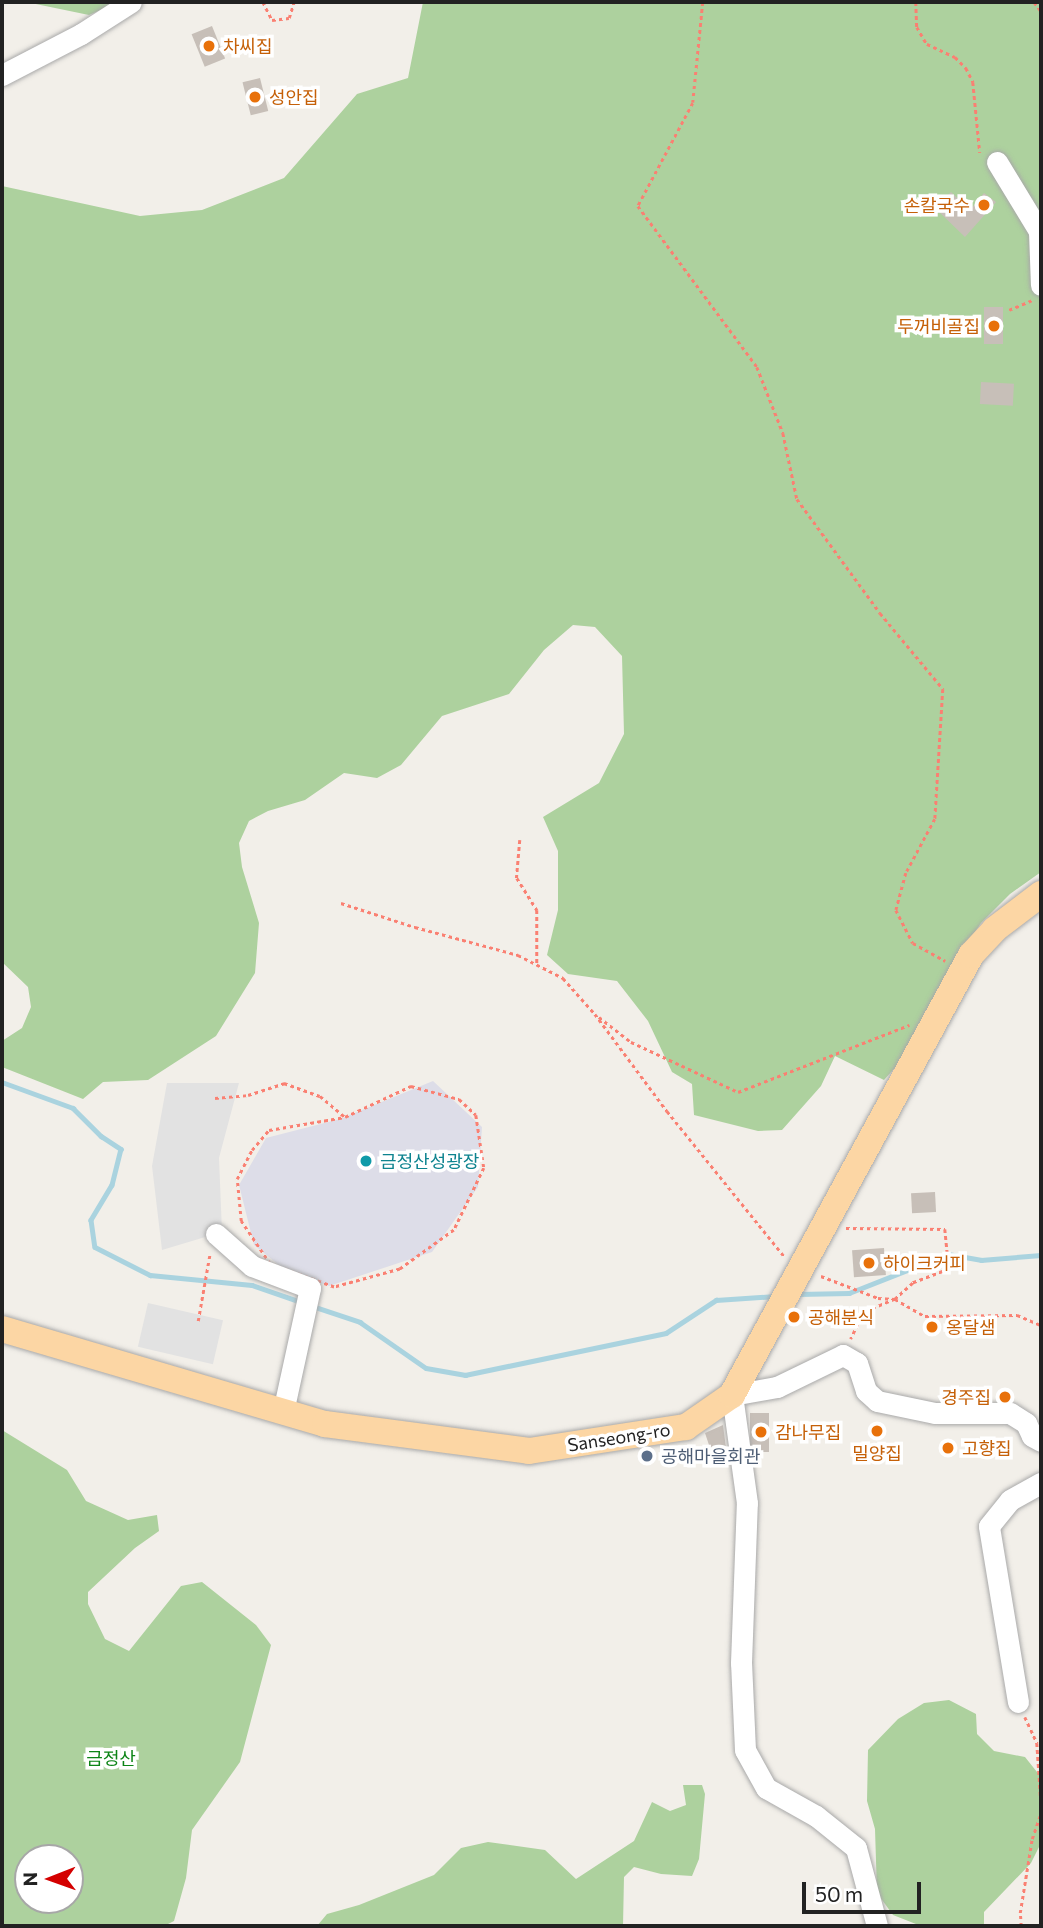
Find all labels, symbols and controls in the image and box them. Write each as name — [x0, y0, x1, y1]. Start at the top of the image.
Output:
place label: 차씨집 — [223, 35, 273, 57]
marker: 차씨집 — [201, 38, 217, 54]
place label: 성안집 — [269, 86, 319, 108]
marker: 성안집 — [247, 89, 263, 105]
place label: 손칼국수 — [904, 194, 970, 216]
marker: 손칼국수 — [976, 197, 992, 213]
place label: 두꺼비골집 — [897, 315, 980, 337]
marker: 두꺼비골집 — [986, 318, 1002, 334]
place label: 금정산성광장 — [380, 1150, 479, 1172]
marker: 금정산성광장 — [358, 1153, 374, 1169]
place label: 하이크커피 — [883, 1252, 966, 1274]
marker: 하이크커피 — [861, 1255, 877, 1271]
place label: 공해분식 — [808, 1306, 874, 1328]
marker: 공해분식 — [786, 1309, 802, 1325]
place label: 옹달샘 — [946, 1316, 996, 1338]
marker: 옹달샘 — [924, 1319, 940, 1335]
place label: 경주집 — [941, 1386, 991, 1408]
marker: 경주집 — [997, 1389, 1013, 1405]
street label: Sanseong-ro — [566, 1418, 672, 1456]
place label: 감나무집 — [775, 1421, 841, 1443]
marker: 밀양집 — [869, 1423, 885, 1439]
marker: 감나무집 — [753, 1424, 769, 1440]
place label: 고향집 — [962, 1437, 1012, 1459]
marker: 고향집 — [940, 1440, 956, 1456]
place label: 밀양집 — [852, 1442, 902, 1464]
place label: 공해마을회관 — [661, 1445, 760, 1467]
marker: 공해마을회관 — [639, 1448, 655, 1464]
park label: 금정산 — [86, 1747, 136, 1769]
north arrow — [14, 1844, 84, 1914]
scale bar — [805, 1868, 924, 1912]
text: N — [18, 1872, 41, 1887]
text: 50 m — [815, 1881, 863, 1906]

